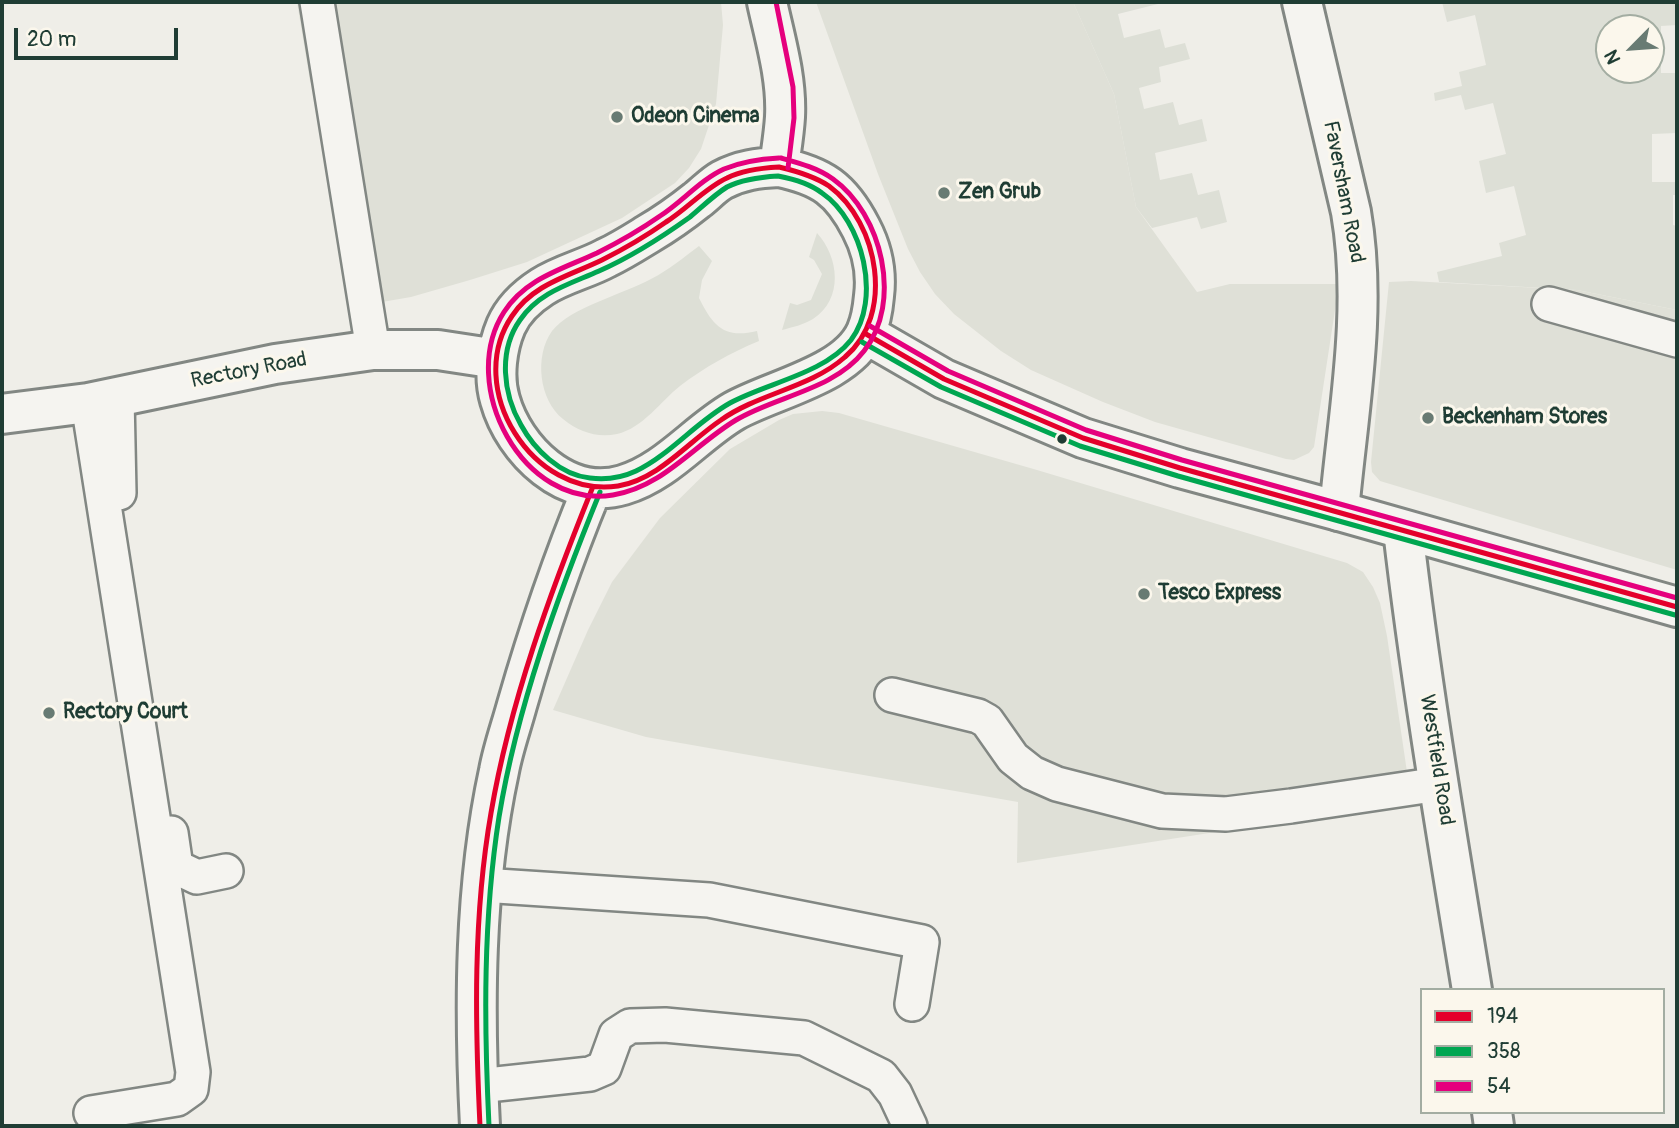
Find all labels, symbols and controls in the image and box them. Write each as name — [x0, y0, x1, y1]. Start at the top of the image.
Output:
scale bar — [18, 14, 182, 58]
north arrow — [1595, 14, 1665, 84]
text: 20 m — [27, 26, 76, 53]
text: N — [1599, 46, 1626, 68]
place label: Odeon Cinema — [631, 104, 760, 130]
marker: Odeon Cinema — [609, 109, 625, 125]
street label: Faversham Road — [1317, 119, 1369, 265]
place label: Zen Grub — [958, 180, 1041, 206]
marker: Zen Grub — [936, 185, 952, 201]
street label: Rectory Road — [189, 347, 309, 395]
place label: Beckenham Stores — [1442, 405, 1607, 431]
marker: Beckenham Stores — [1420, 410, 1436, 426]
unlabelled marker — [1055, 432, 1069, 446]
place label: Tesco Express — [1158, 581, 1281, 607]
marker: Tesco Express — [1136, 586, 1152, 602]
street label: Westfield Road — [1413, 693, 1459, 827]
place label: Rectory Court — [63, 700, 188, 726]
marker: Rectory Court — [41, 705, 57, 721]
legend — [1420, 988, 1665, 1114]
text: 194 — [1487, 1003, 1518, 1030]
text: 358 — [1487, 1038, 1521, 1065]
text: 54 — [1487, 1073, 1511, 1100]

